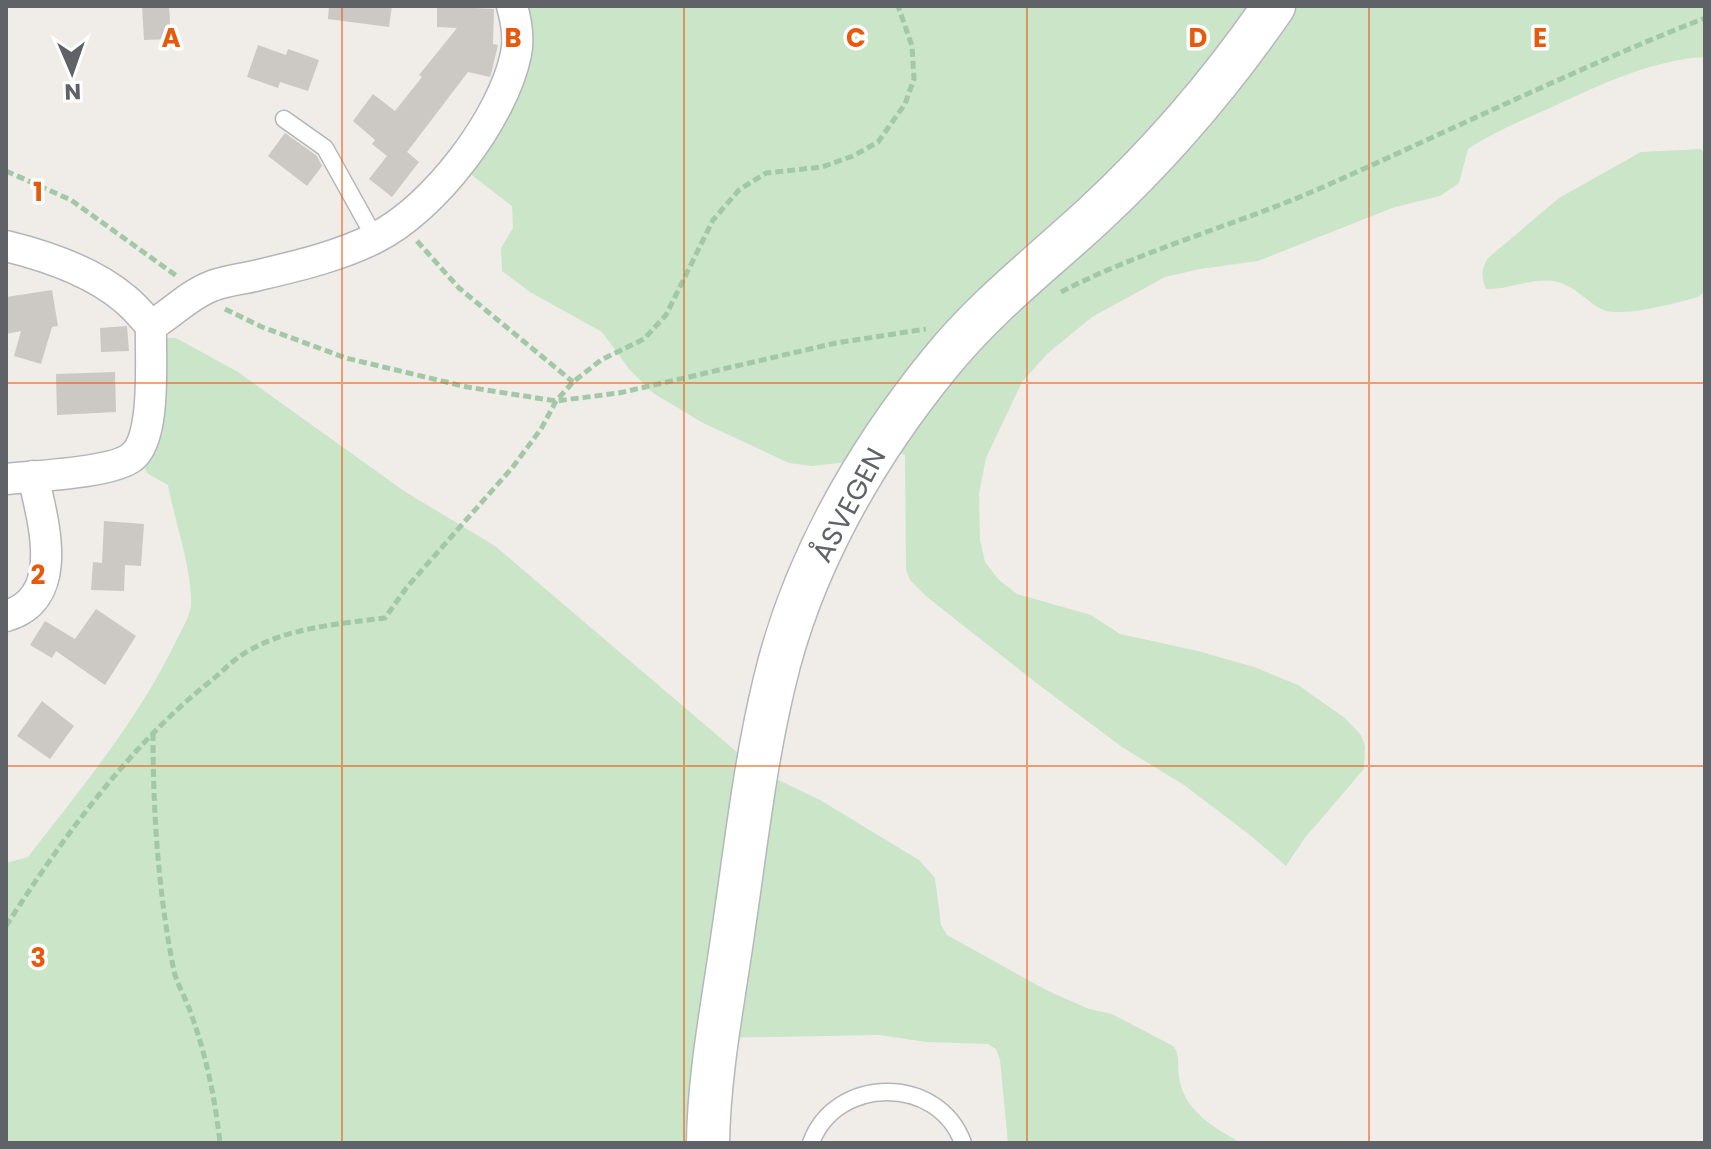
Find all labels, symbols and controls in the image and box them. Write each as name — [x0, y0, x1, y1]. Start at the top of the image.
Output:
text: A — [161, 20, 181, 56]
text: B — [504, 20, 522, 56]
text: C — [846, 20, 866, 56]
text: D — [1189, 20, 1208, 56]
text: E — [1533, 20, 1547, 56]
north arrow — [32, 32, 112, 112]
text: N — [64, 76, 81, 107]
text: 1 — [33, 174, 43, 210]
street label: ÅSVEGEN — [803, 441, 895, 569]
text: 2 — [31, 557, 46, 593]
text: 3 — [30, 940, 46, 976]

